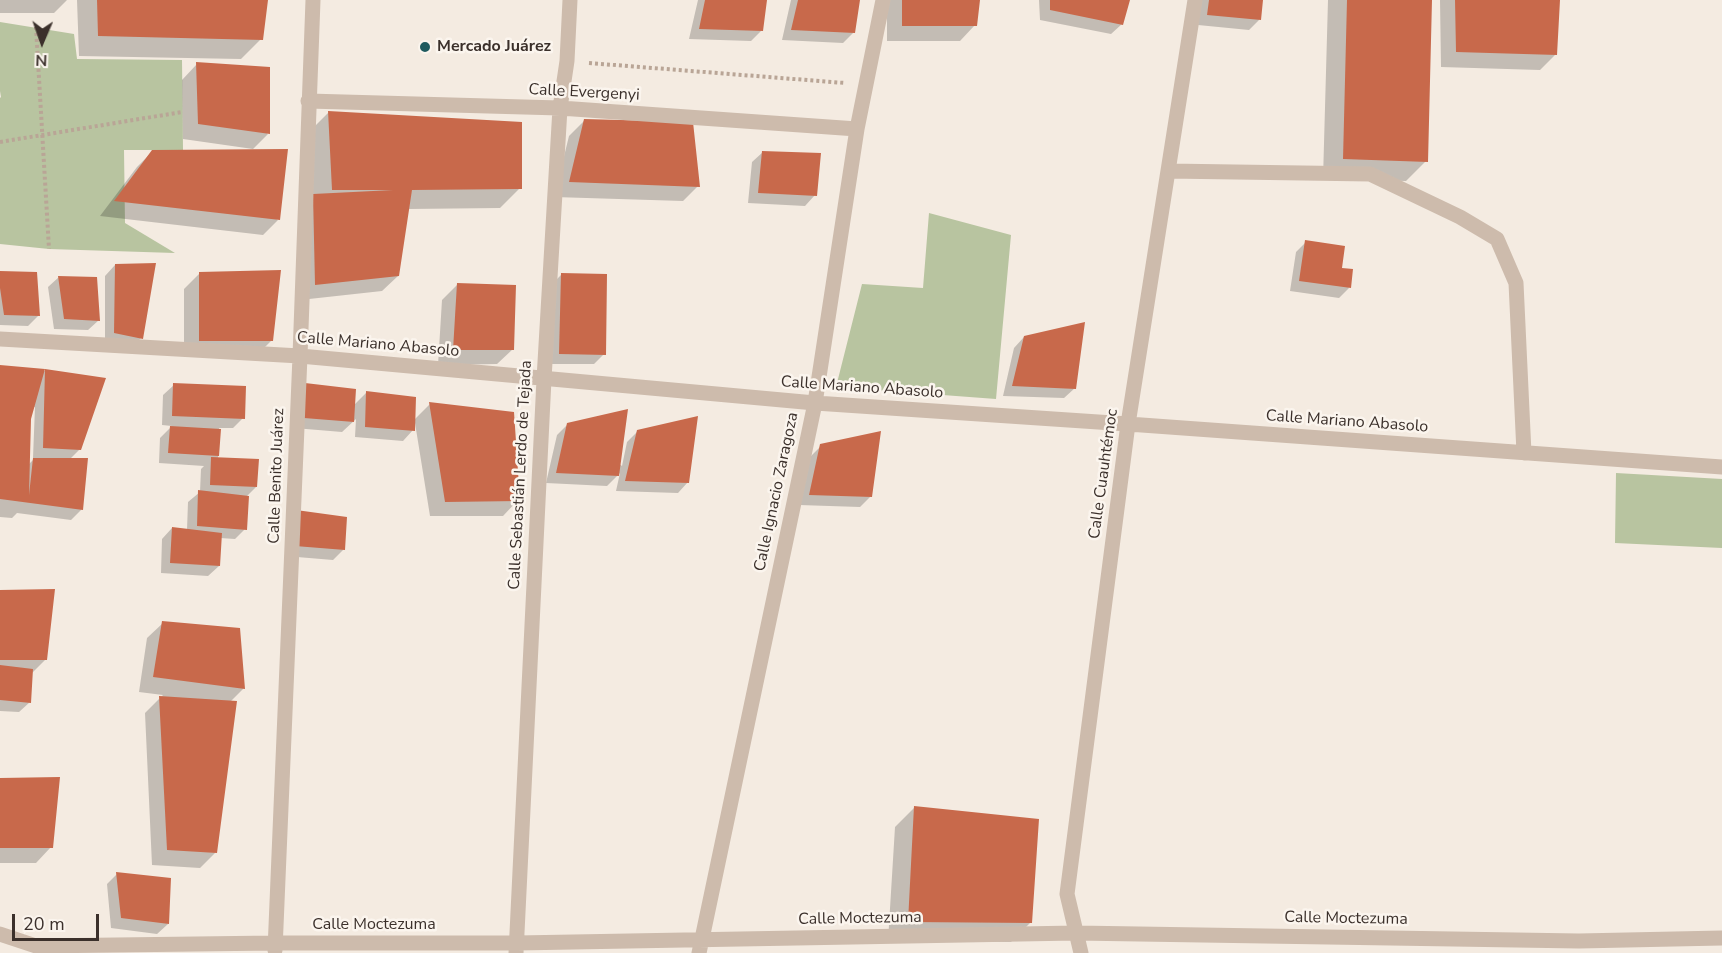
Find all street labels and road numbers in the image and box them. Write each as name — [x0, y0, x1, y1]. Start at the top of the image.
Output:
street label: Calle Evergenyi — [528, 81, 640, 105]
street label: Calle Mariano Abasolo — [296, 328, 460, 362]
street label: Calle Sebastián Lerdo de Tejada — [505, 360, 537, 590]
street label: Calle Mariano Abasolo — [780, 373, 944, 403]
street label: Calle Mariano Abasolo — [1265, 407, 1429, 437]
street label: Calle Benito Juárez — [265, 408, 289, 544]
street label: Calle Cuauhtémoc — [1085, 408, 1123, 540]
street label: Calle Ignacio Zaragoza — [751, 411, 803, 573]
street label: Calle Moctezuma — [798, 908, 922, 930]
street label: Calle Moctezuma — [1284, 908, 1408, 930]
street label: Calle Moctezuma — [312, 915, 436, 935]

